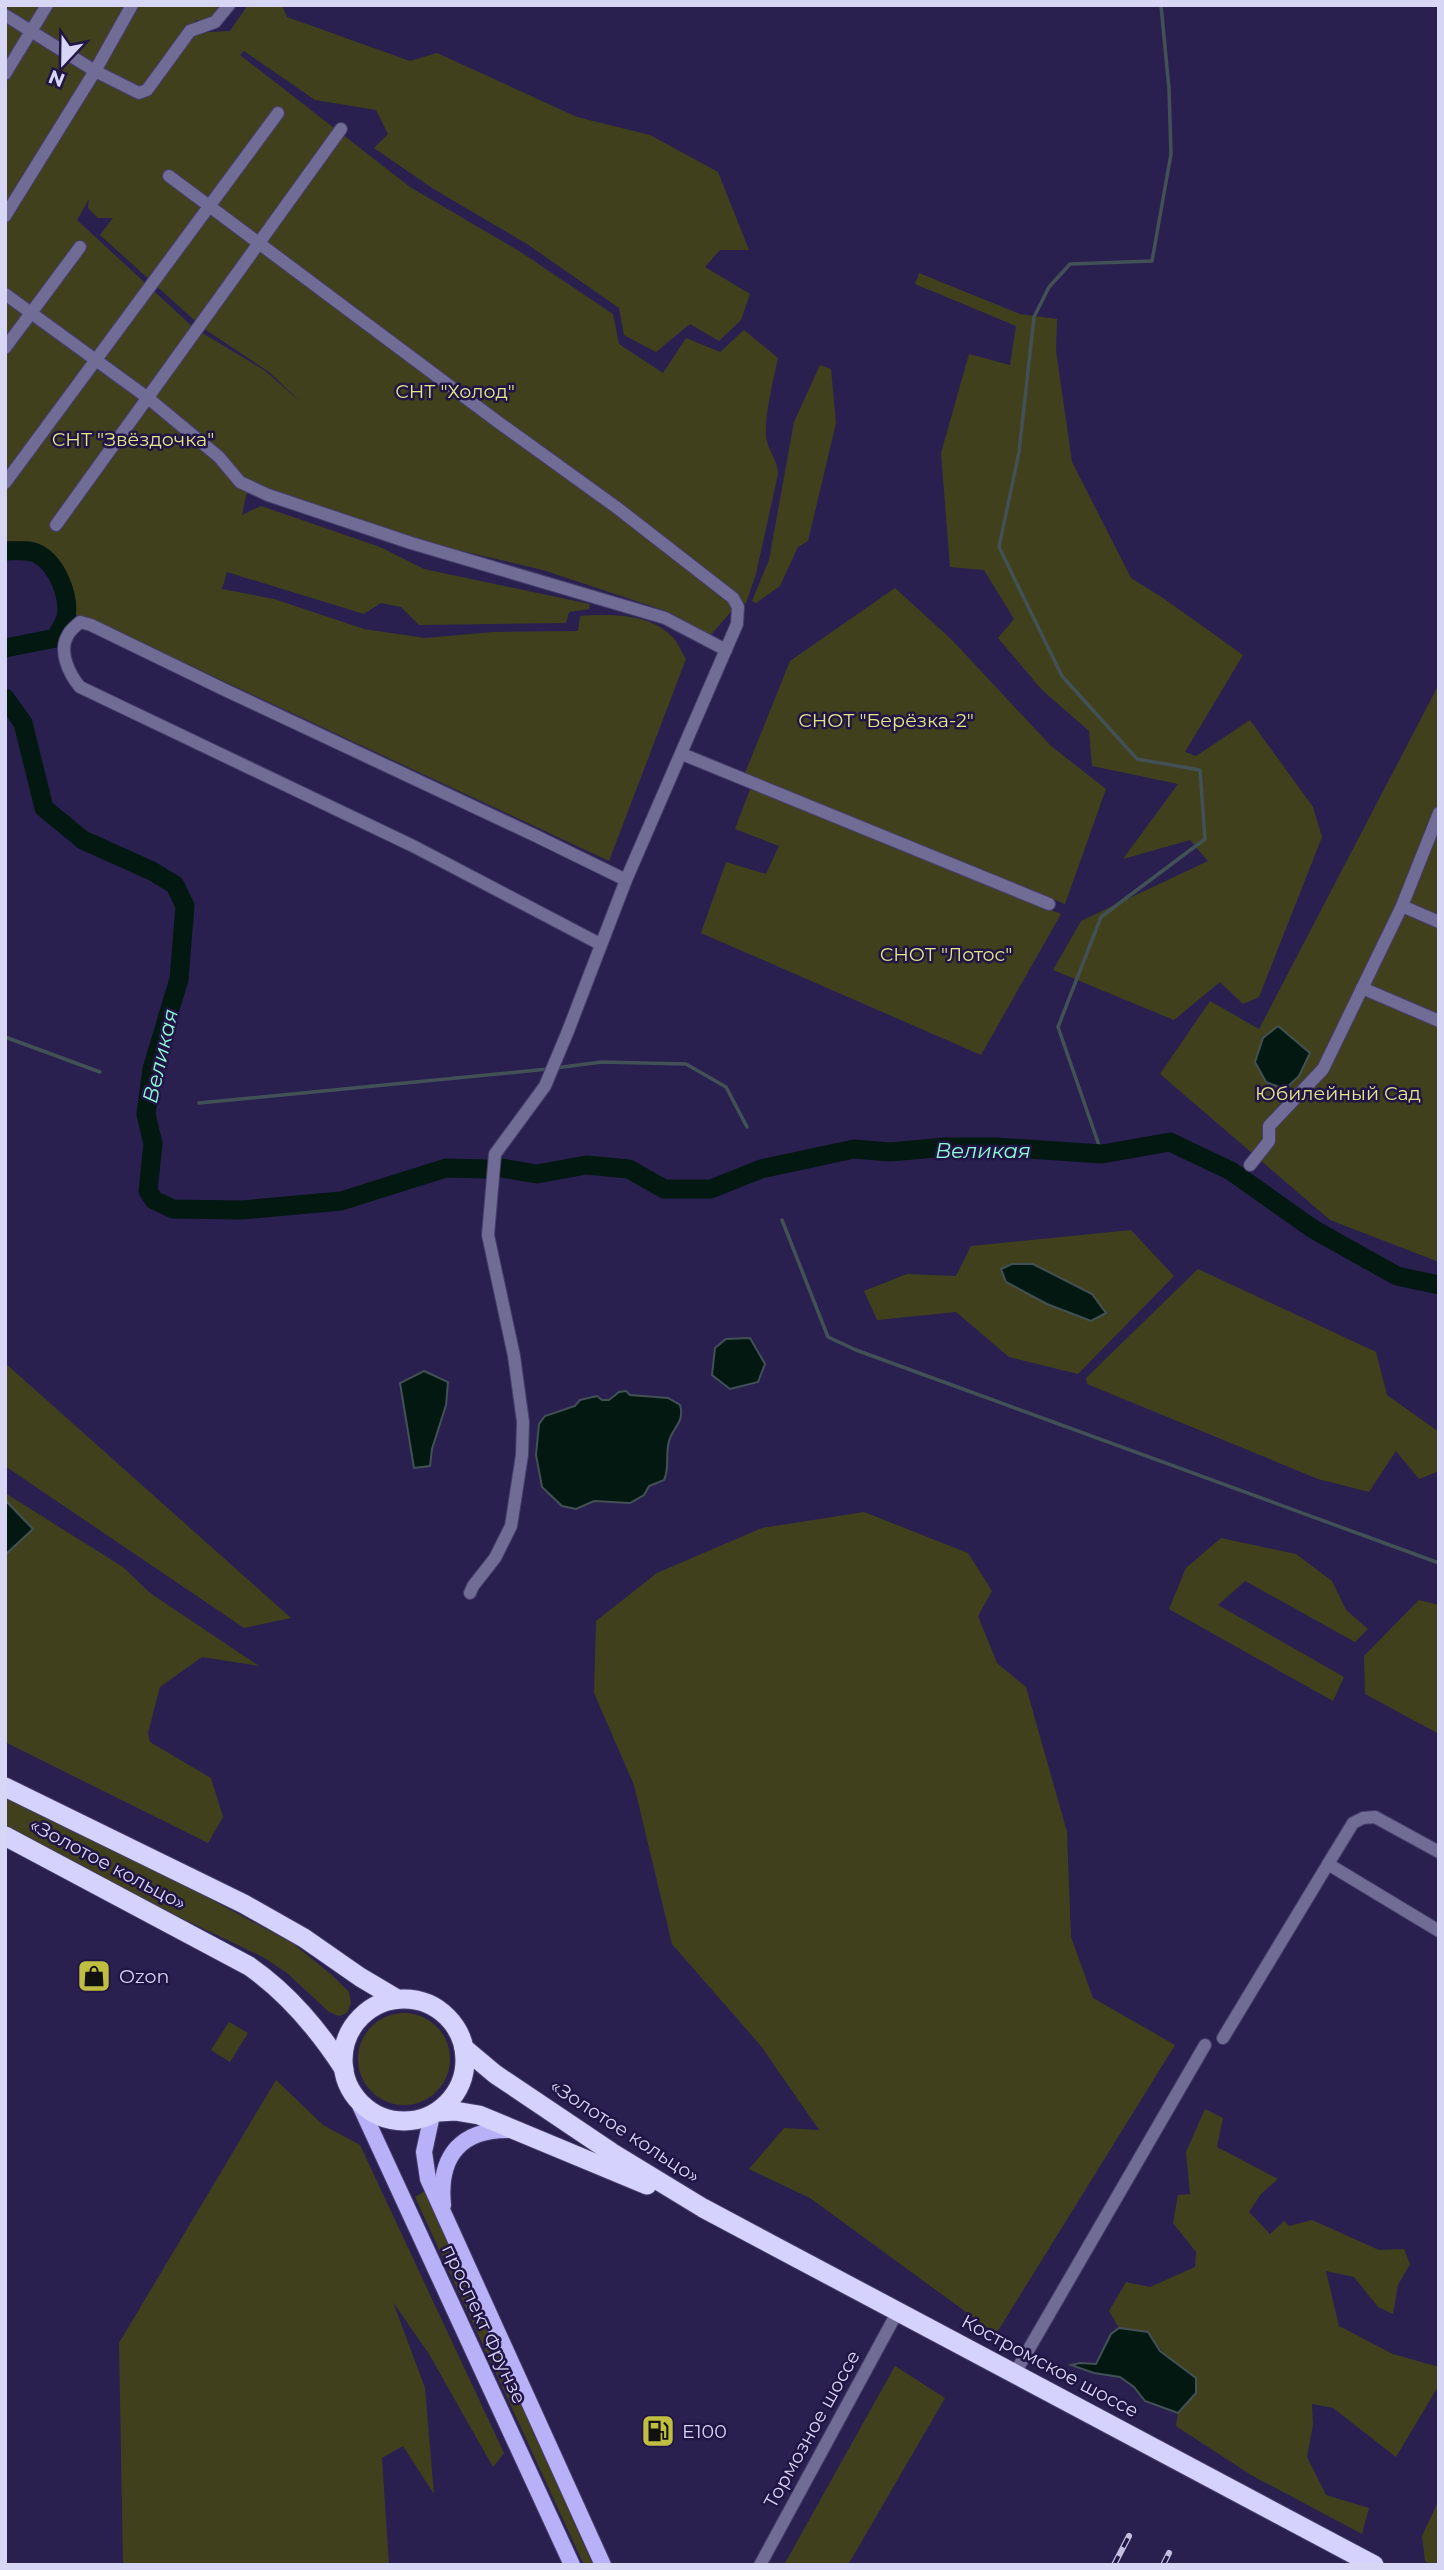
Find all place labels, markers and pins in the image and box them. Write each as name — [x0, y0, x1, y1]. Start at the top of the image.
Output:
shop icon: Ozon — [75, 1957, 113, 1995]
place label: Ozon — [119, 1965, 169, 1988]
fuel station icon: E100 — [639, 2412, 677, 2450]
place label: E100 — [682, 2420, 727, 2443]

